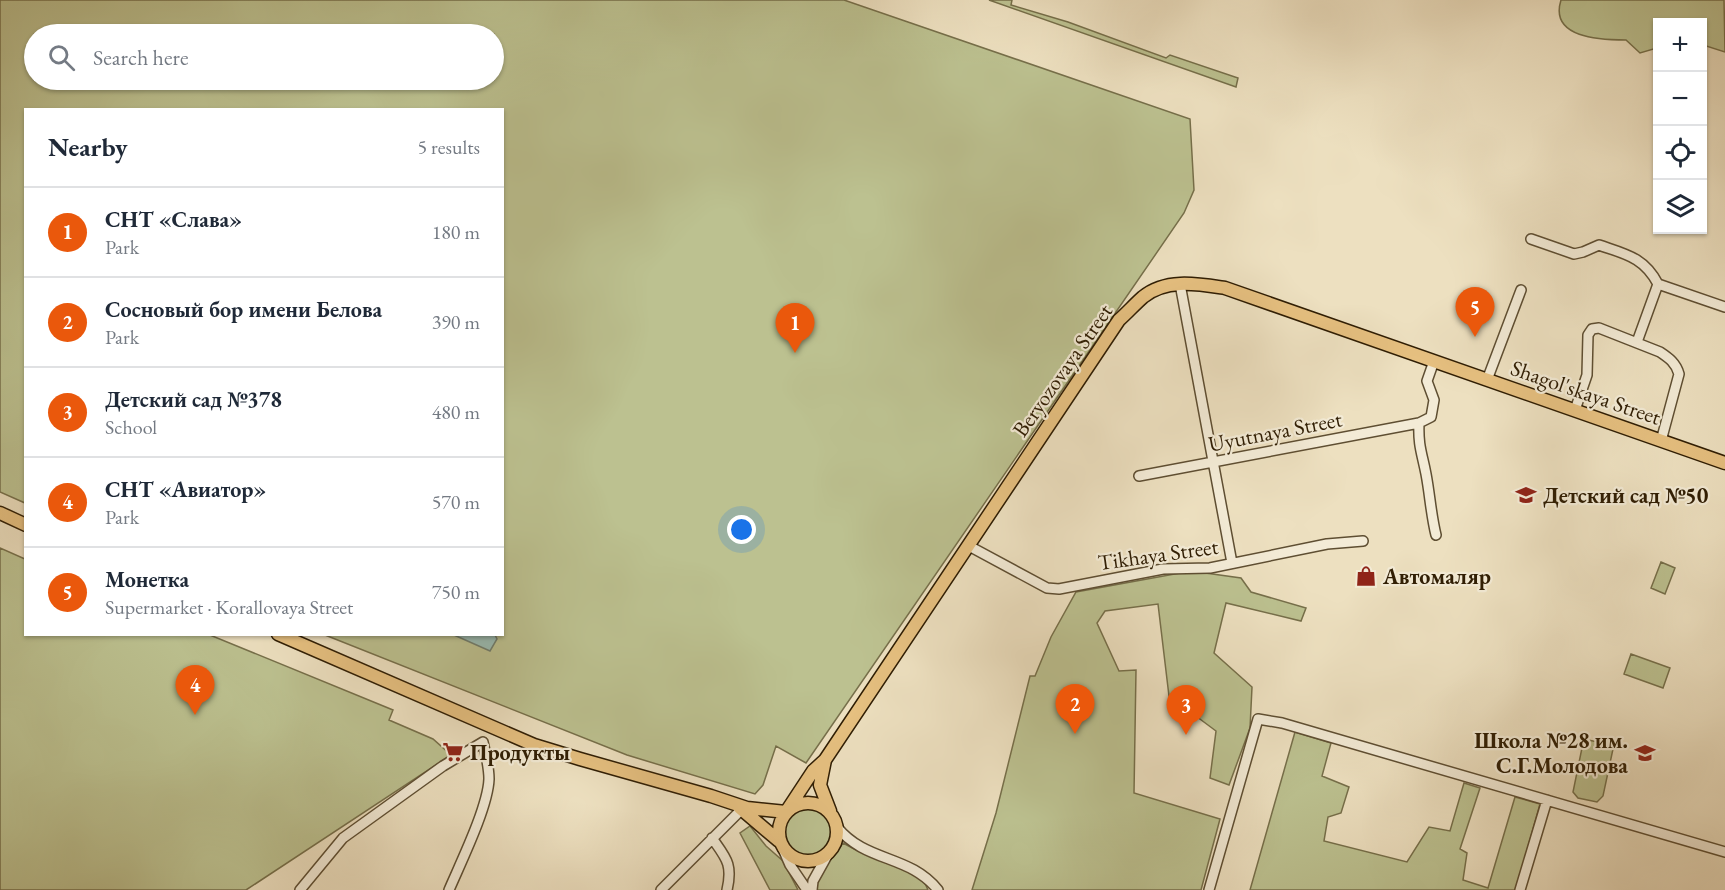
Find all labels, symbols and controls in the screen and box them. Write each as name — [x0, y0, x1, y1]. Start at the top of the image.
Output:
map controls — [1653, 18, 1707, 234]
button: + — [1653, 18, 1707, 72]
search box — [24, 24, 504, 90]
icon: search — [45, 41, 78, 74]
text: Search here — [93, 43, 188, 72]
button: − — [1653, 72, 1707, 126]
button: locate — [1653, 126, 1707, 180]
text: Nearby — [48, 130, 128, 164]
text: 5 results — [417, 134, 480, 160]
button: layers — [1653, 180, 1707, 234]
text: СНТ «Слава» — [105, 205, 242, 234]
text: 1 — [62, 219, 73, 245]
text: 180 m — [432, 219, 480, 245]
text: Park — [105, 234, 139, 260]
pin: 5 — [1456, 288, 1494, 337]
text: Сосновый бор имени Белова — [105, 295, 382, 324]
street label: Beryozovaya Street — [1006, 298, 1119, 443]
pin: 1 — [776, 304, 814, 353]
text: 2 — [62, 309, 73, 335]
text: 390 m — [432, 309, 480, 335]
text: Park — [105, 324, 139, 350]
street label: Shagol'skaya Street — [1507, 353, 1665, 432]
text: Детский сад №378 — [105, 385, 282, 414]
text: 3 — [62, 399, 73, 425]
text: 480 m — [432, 399, 480, 425]
street label: Uyutnaya Street — [1206, 404, 1344, 459]
text: School — [105, 414, 157, 440]
text: СНТ «Авиатор» — [105, 475, 266, 504]
place label: Детский сад №50 — [1543, 481, 1709, 510]
school or university icon: Детский сад №50 — [1514, 483, 1538, 507]
text: 4 — [62, 489, 73, 515]
text: 570 m — [432, 489, 480, 515]
text: Park — [105, 504, 139, 530]
your location — [727, 515, 756, 544]
street label: Tikhaya Street — [1096, 532, 1220, 577]
place label: Автомаляр — [1382, 562, 1491, 591]
shop icon: Автомаляр — [1354, 564, 1378, 588]
text: Монетка — [105, 565, 189, 594]
text: 5 — [62, 579, 73, 605]
text: 750 m — [432, 579, 480, 605]
text: Supermarket · Korallovaya Street — [105, 594, 353, 620]
pin: 4 — [176, 666, 214, 715]
pin: 2 — [1056, 684, 1094, 734]
pin: 3 — [1166, 686, 1206, 735]
place label: Школа №28 им. С.Г.Молодова — [1474, 726, 1628, 780]
place label: Продукты — [470, 738, 570, 767]
supermarket icon: Продукты — [441, 740, 465, 764]
school or university icon: Школа №28 им. С.Г.Молодова — [1633, 741, 1657, 765]

